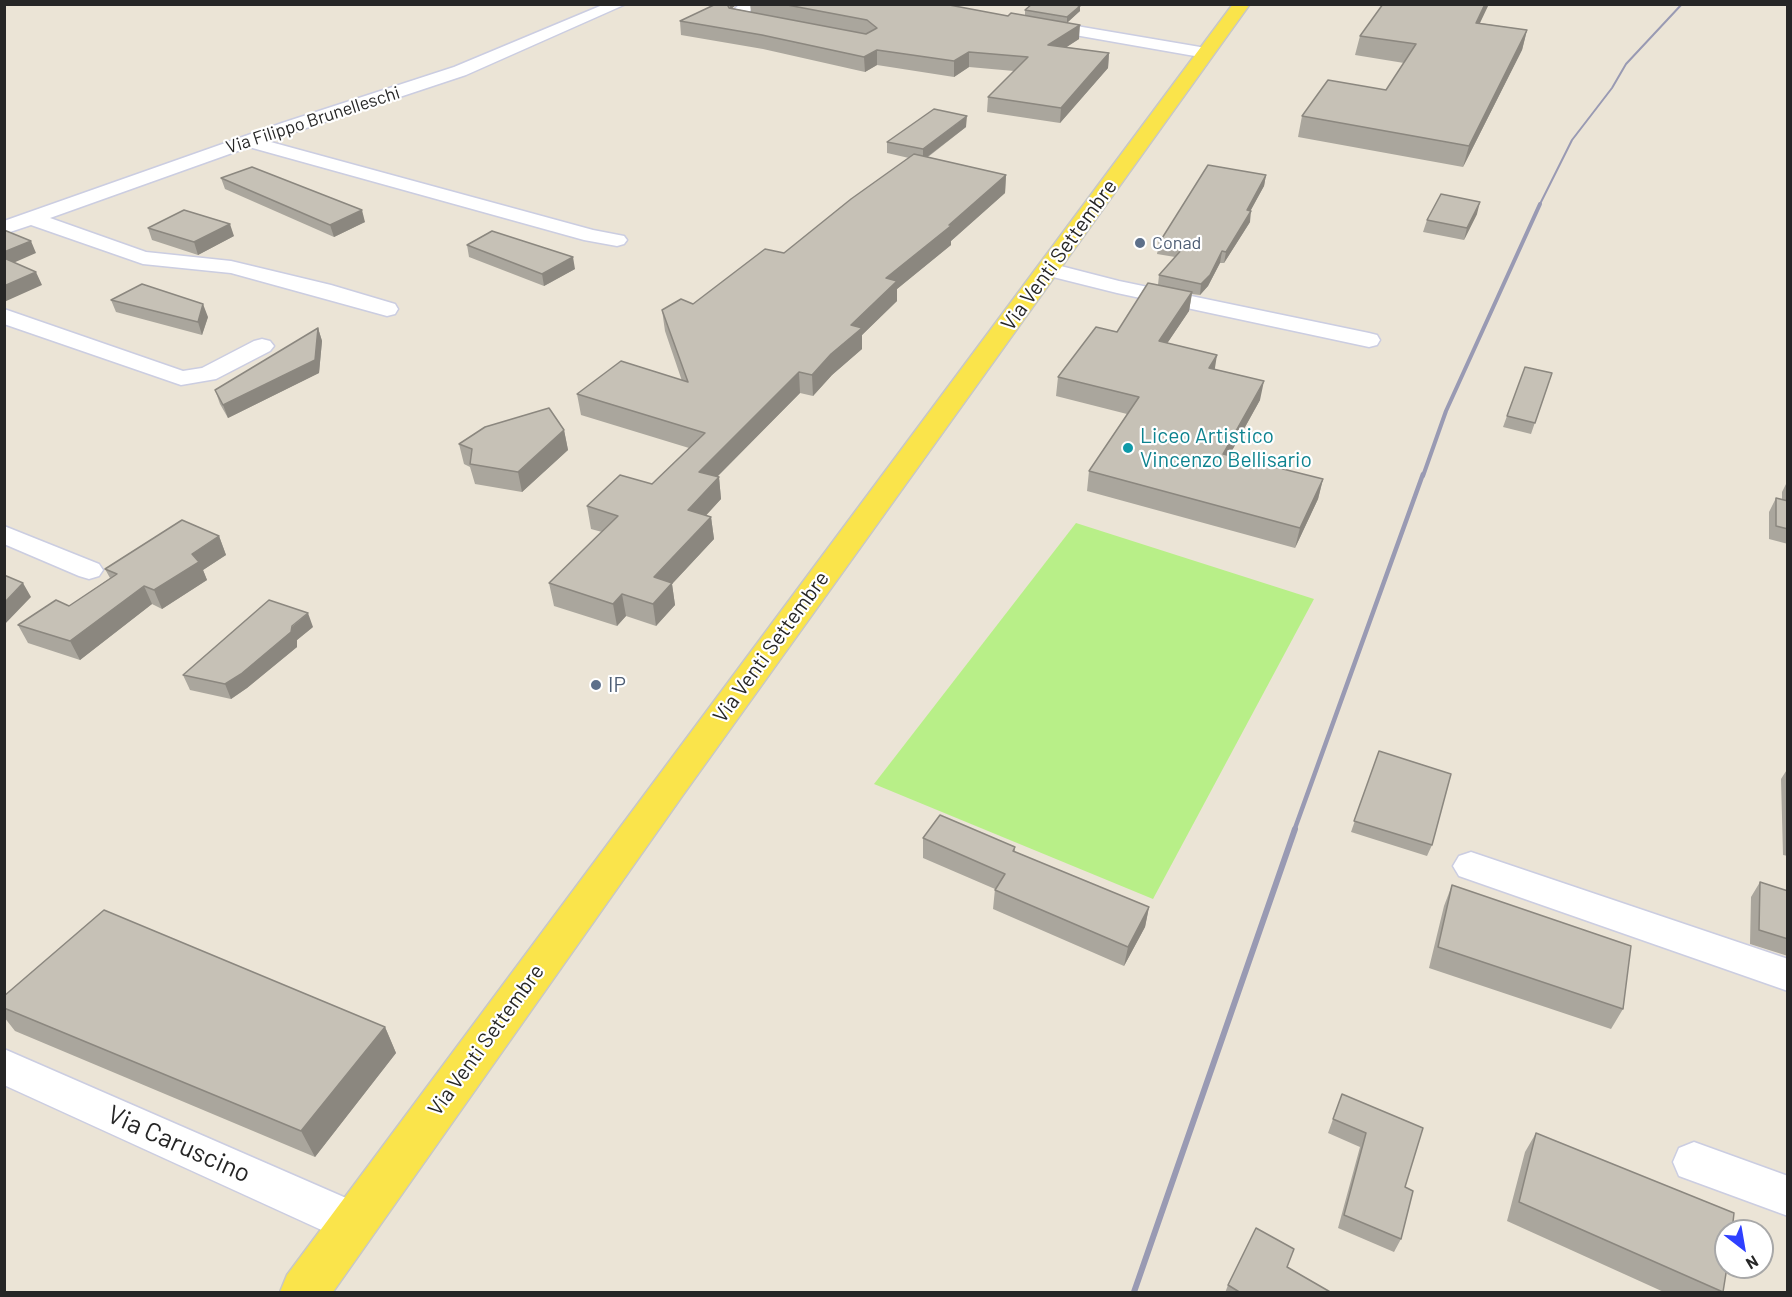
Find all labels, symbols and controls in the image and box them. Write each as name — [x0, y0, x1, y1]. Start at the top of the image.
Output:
street label: Via Filippo Brunelleschi — [223, 82, 403, 158]
street label: Via Venti Settembre — [996, 174, 1122, 336]
place label: Conad — [1152, 232, 1201, 254]
marker: Conad — [1133, 236, 1147, 250]
place label: Liceo Artistico Vincenzo Bellisario — [1140, 423, 1312, 473]
marker: Liceo Artistico Vincenzo Bellisario — [1121, 441, 1135, 455]
street label: Via Venti Settembre — [708, 566, 834, 728]
place label: IP — [608, 672, 626, 698]
marker: IP — [589, 678, 603, 692]
street label: Via Venti Settembre — [423, 959, 549, 1121]
street label: Via Caruscino — [103, 1099, 255, 1189]
north arrow — [1714, 1219, 1774, 1279]
text: N — [1743, 1252, 1762, 1274]

